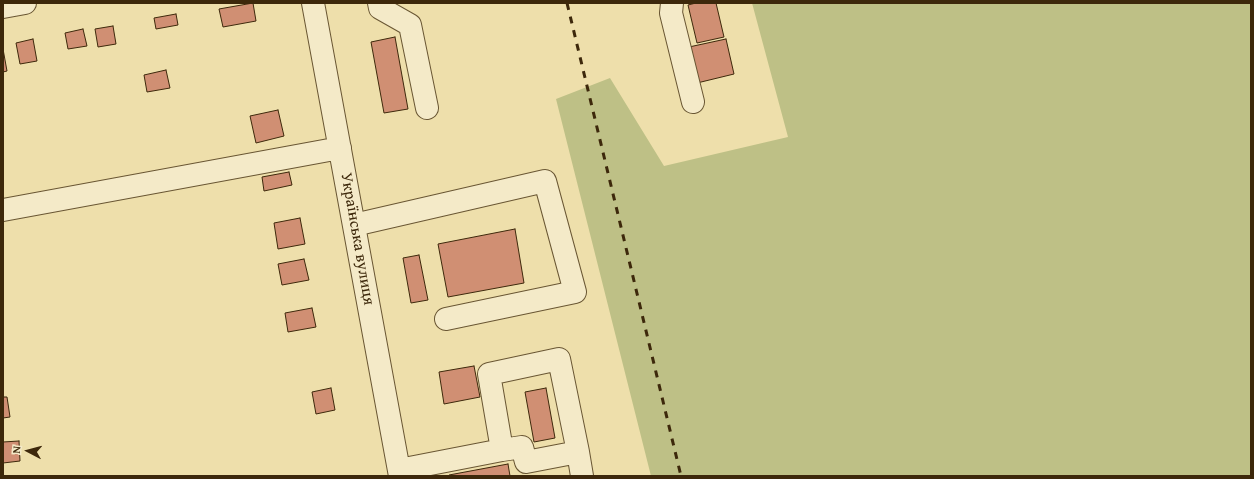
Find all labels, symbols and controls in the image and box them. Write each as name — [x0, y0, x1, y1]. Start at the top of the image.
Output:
street label: Українська вулиця — [336, 171, 378, 307]
north arrow — [8, 431, 48, 471]
text: N — [8, 445, 24, 454]

